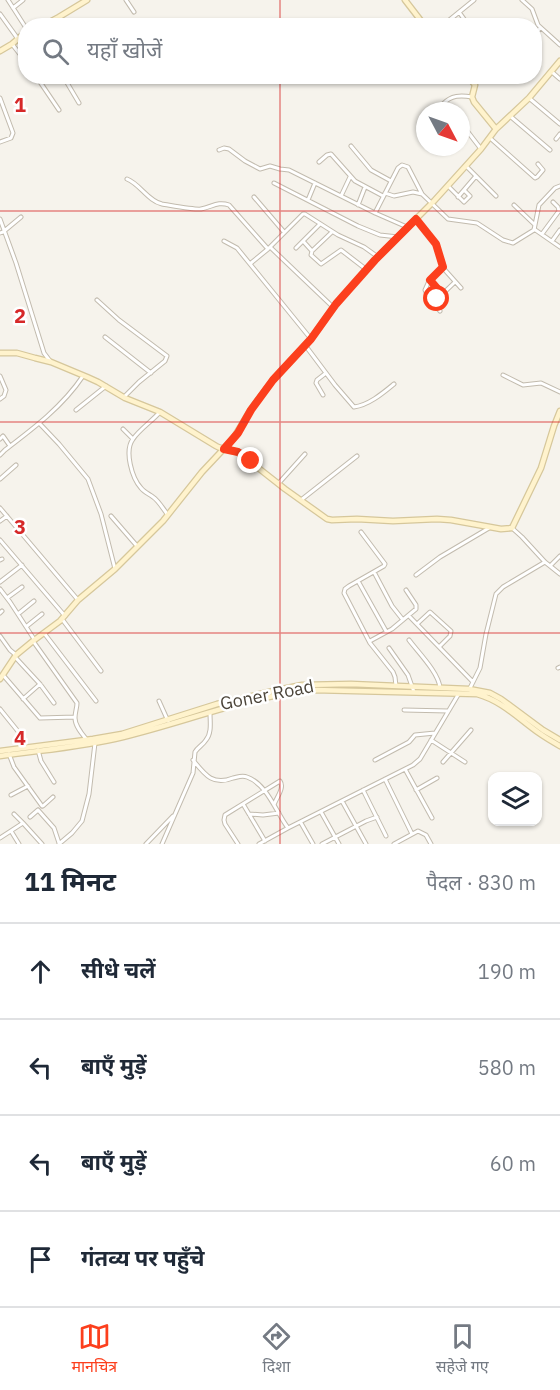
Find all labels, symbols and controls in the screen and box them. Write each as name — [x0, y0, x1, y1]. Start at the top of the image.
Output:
search box — [18, 18, 542, 84]
icon: search — [39, 35, 72, 68]
text: यहाँ खोजें — [87, 35, 162, 64]
text: 1 — [14, 91, 26, 118]
north arrow — [416, 102, 470, 156]
route start — [423, 285, 449, 311]
text: 2 — [14, 302, 26, 329]
route end — [237, 447, 263, 473]
text: 3 — [14, 513, 26, 540]
street label: Goner Road — [218, 674, 316, 715]
text: 4 — [14, 724, 26, 751]
map controls — [488, 772, 542, 826]
button: layers — [488, 772, 542, 826]
text: 11 मिनट — [24, 864, 116, 898]
text: पैदल · 830 m — [426, 869, 536, 896]
icon: ahead — [24, 955, 57, 988]
text: सीधे चलें — [81, 955, 156, 984]
text: 190 m — [478, 958, 536, 985]
icon: left — [24, 1051, 57, 1084]
text: बाएँ मुड़ें — [81, 1051, 147, 1080]
text: 580 m — [478, 1054, 536, 1081]
icon: left — [24, 1147, 57, 1180]
text: बाएँ मुड़ें — [81, 1147, 147, 1176]
text: 60 m — [490, 1150, 536, 1177]
icon: arrive — [24, 1243, 57, 1276]
text: गंतव्य पर पहुँचे — [81, 1243, 205, 1272]
tab: मानचित्र — [71, 1320, 117, 1379]
tab: दिशा — [260, 1320, 293, 1379]
tab: सहेजे गए — [436, 1320, 489, 1379]

